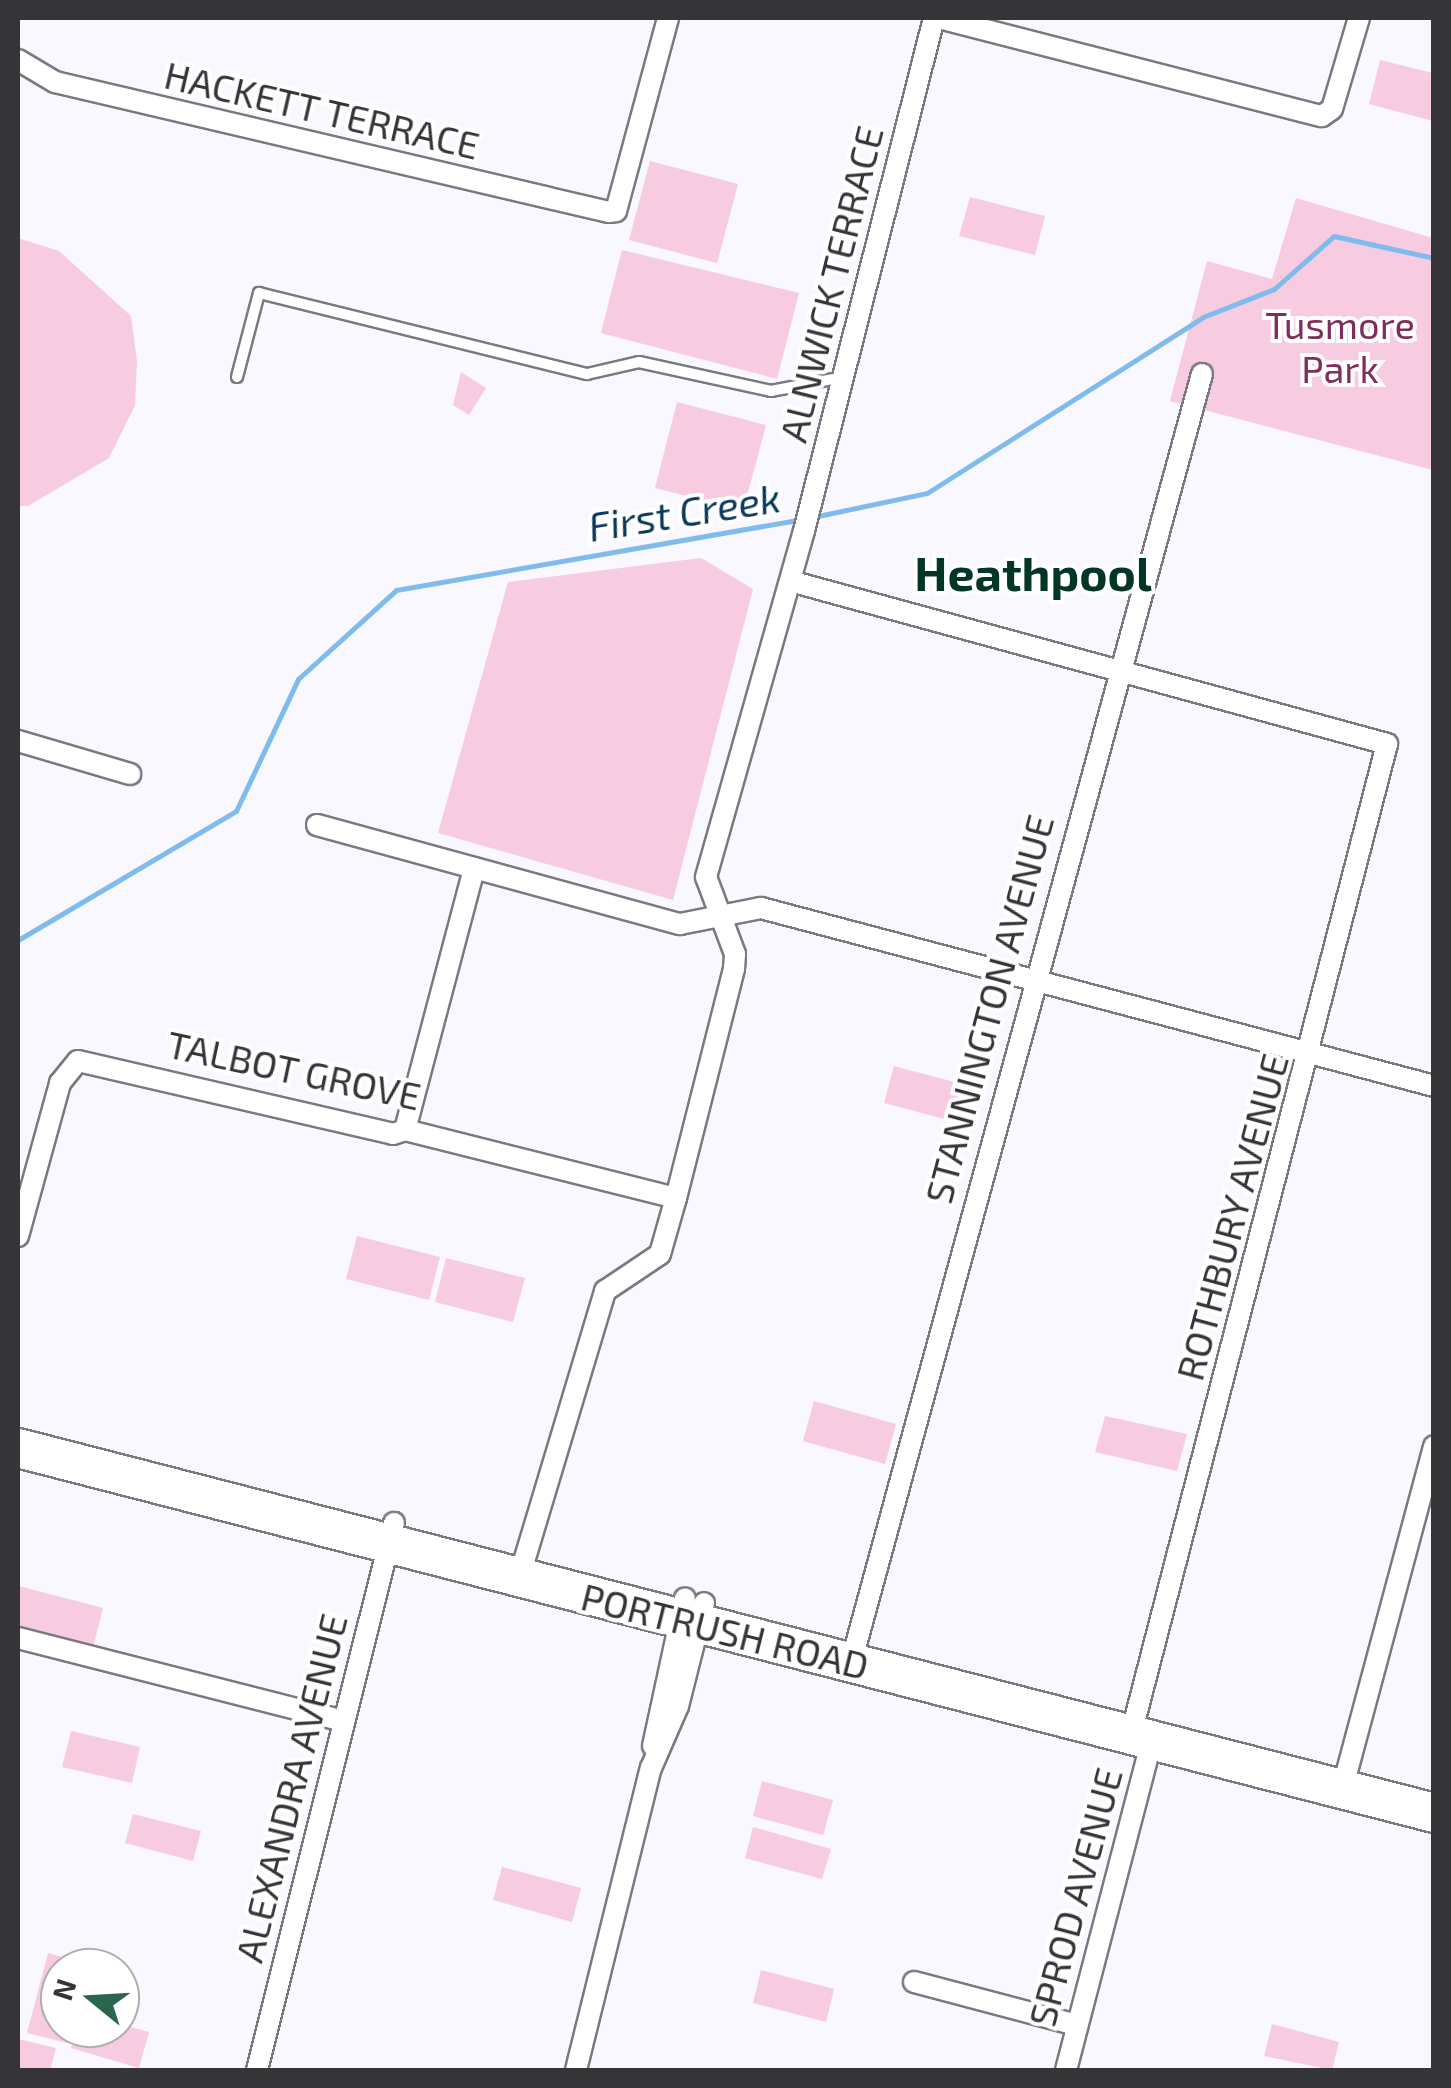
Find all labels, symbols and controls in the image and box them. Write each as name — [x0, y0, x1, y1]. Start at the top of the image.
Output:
street label: HACKETT TERRACE — [159, 51, 485, 169]
street label: ALNWICK TERRACE — [770, 121, 892, 447]
park label: Tusmore Park — [1265, 302, 1415, 392]
water label: First Creek — [585, 472, 783, 550]
district label: Heathpool — [914, 544, 1152, 602]
street label: STANNINGTON AVENUE — [915, 809, 1063, 1209]
street label: TALBOT GROVE — [163, 1021, 425, 1119]
street label: ROTHBURY AVENUE — [1166, 1048, 1298, 1386]
street label: PORTRUSH ROAD — [577, 1573, 873, 1689]
street label: ALEXANDRA AVENUE — [225, 1608, 357, 1968]
street label: SPROD AVENUE — [1018, 1762, 1132, 2032]
north arrow — [40, 1948, 140, 2048]
text: N — [44, 1974, 83, 2004]

